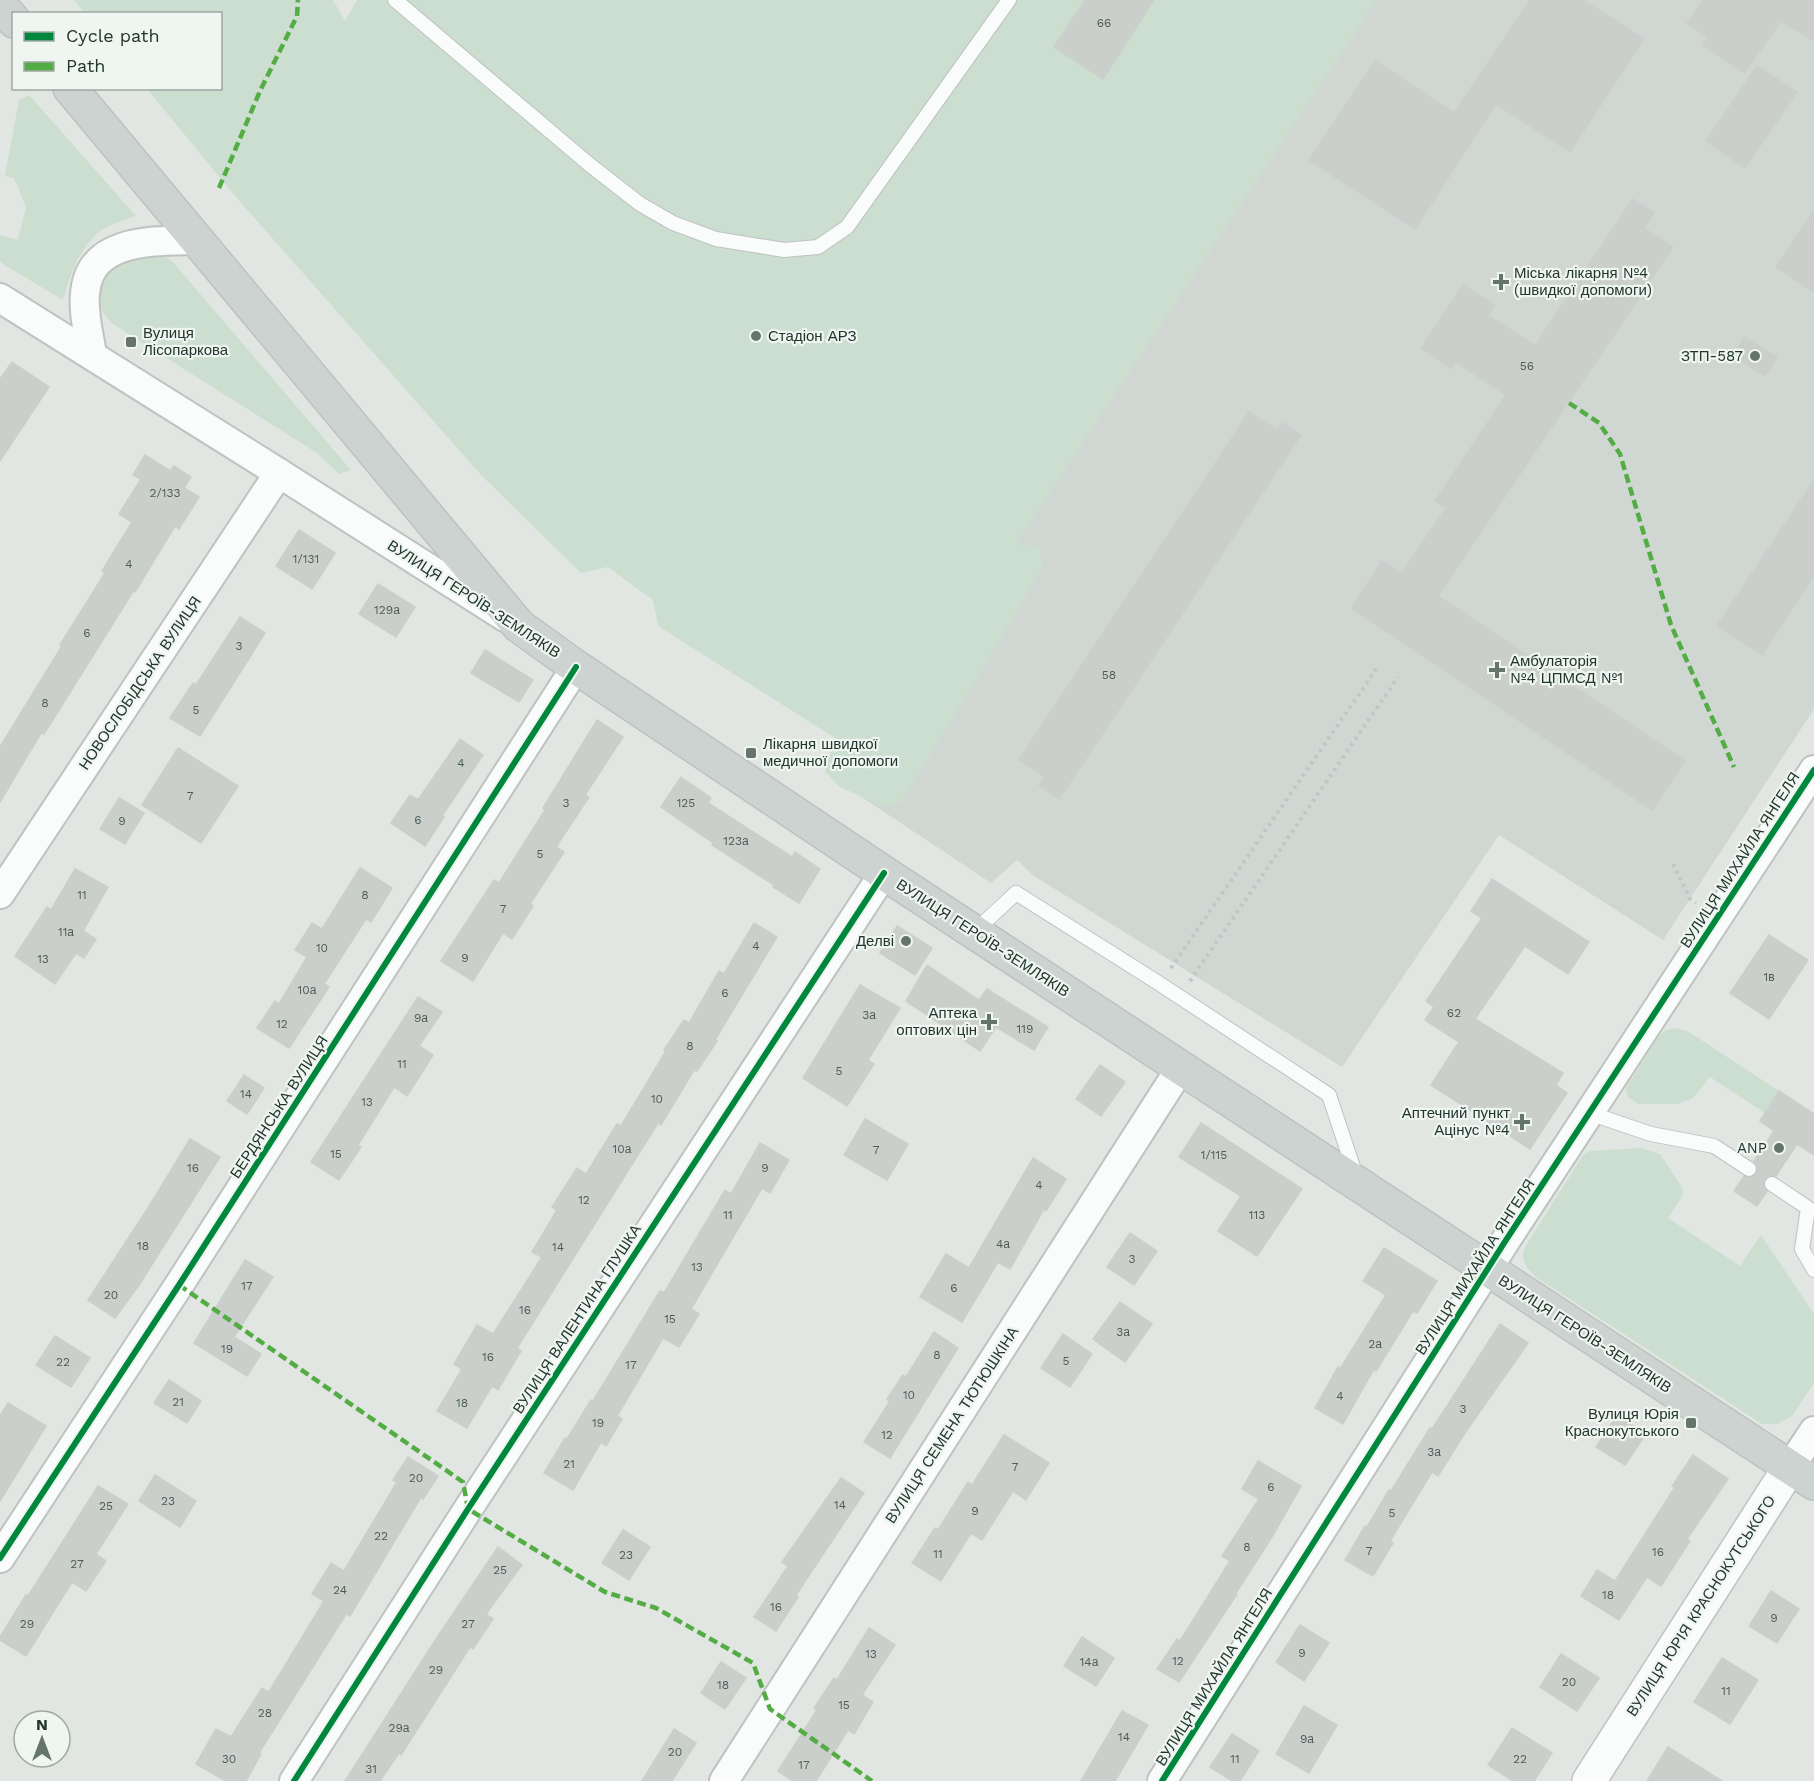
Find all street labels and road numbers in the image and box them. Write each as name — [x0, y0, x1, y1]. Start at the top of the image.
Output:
street label: ВУЛИЦЯ ГЕРОЇВ-ЗЕМЛЯКІВ — [384, 536, 564, 662]
street label: НОВОСЛОБІДСЬКА ВУЛИЦЯ — [75, 593, 205, 773]
street label: ВУЛИЦЯ МИХАЙЛА ЯНГЕЛЯ — [1676, 769, 1804, 951]
street label: ВУЛИЦЯ ГЕРОЇВ-ЗЕМЛЯКІВ — [893, 875, 1073, 1001]
street label: БЕРДЯНСЬКА ВУЛИЦЯ — [226, 1032, 332, 1182]
street label: ВУЛИЦЯ МИХАЙЛА ЯНГЕЛЯ — [1411, 1176, 1539, 1358]
street label: ВУЛИЦЯ ВАЛЕНТИНА ГЛУШКА — [509, 1221, 645, 1417]
street label: ВУЛИЦЯ ГЕРОЇВ-ЗЕМЛЯКІВ — [1495, 1271, 1675, 1397]
street label: ВУЛИЦЯ СЕМЕНА ТЮТЮШКІНА — [882, 1323, 1022, 1527]
street label: ВУЛИЦЯ ЮРІЯ КРАСНОКУТСЬКОГО — [1623, 1492, 1779, 1720]
street label: ВУЛИЦЯ МИХАЙЛА ЯНГЕЛЯ — [1152, 1585, 1276, 1769]

